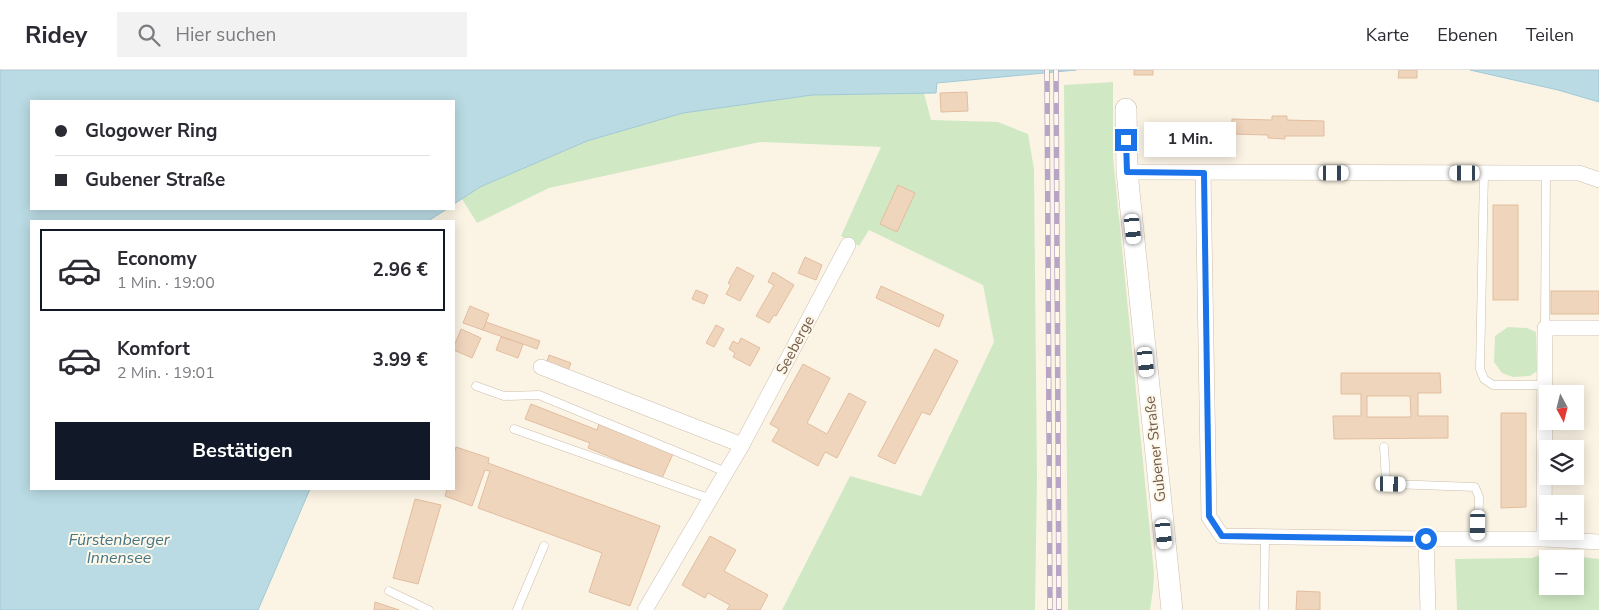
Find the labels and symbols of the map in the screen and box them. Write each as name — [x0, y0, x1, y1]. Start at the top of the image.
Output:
callout: 1 Min. — [1144, 122, 1236, 158]
route end — [1115, 129, 1137, 151]
car — [1319, 166, 1349, 181]
car — [1450, 166, 1480, 181]
car — [1123, 213, 1142, 245]
street label: Seeberge — [771, 312, 819, 378]
car — [1136, 346, 1155, 378]
north arrow — [1539, 385, 1584, 430]
street label: Gubener Straße — [1139, 395, 1171, 503]
car — [1375, 476, 1406, 492]
car — [1470, 510, 1485, 540]
car — [1154, 518, 1173, 550]
route start — [1415, 528, 1437, 550]
water label: Fürstenberger Innensee — [68, 529, 171, 569]

